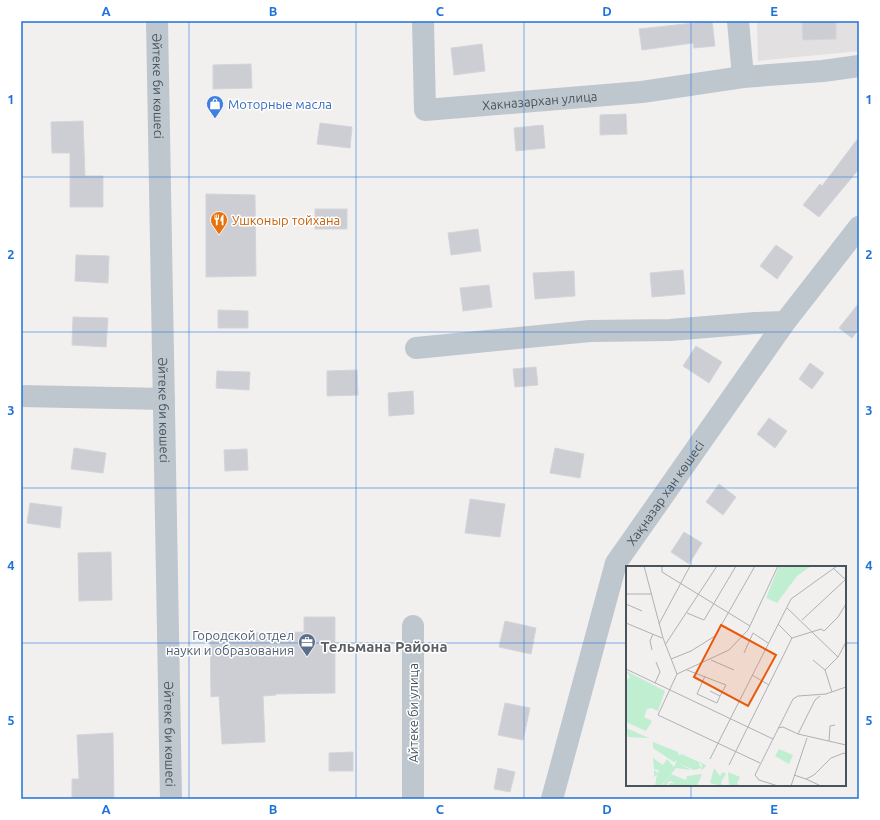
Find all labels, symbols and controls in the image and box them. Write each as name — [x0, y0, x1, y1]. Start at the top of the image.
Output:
text: A — [101, 4, 111, 18]
text: B — [269, 4, 278, 18]
text: C — [436, 4, 445, 18]
text: D — [602, 4, 612, 18]
text: E — [770, 4, 778, 18]
street label: Әйтеке би көшесі — [150, 33, 166, 139]
street label: Хакназархан улица — [481, 89, 598, 112]
text: 1 — [7, 92, 15, 106]
text: 1 — [865, 92, 873, 106]
shop icon: Моторные масла — [205, 94, 225, 119]
place label: Моторные масла — [228, 97, 332, 111]
restaurant icon: Ушконыр тойхана — [209, 210, 229, 235]
place label: Ушконыр тойхана — [232, 213, 340, 227]
text: 2 — [7, 247, 15, 261]
text: 2 — [865, 247, 873, 261]
street label: Әйтеке би көшесі — [156, 357, 172, 463]
text: 3 — [7, 403, 15, 417]
text: 3 — [865, 403, 873, 417]
street label: Хақназар хан көшесі — [624, 438, 707, 548]
text: 4 — [7, 558, 15, 572]
text: 4 — [865, 558, 873, 572]
inset map — [626, 566, 846, 786]
place label: Городской отдел науки и образования — [166, 628, 294, 657]
office icon: Городской отдел науки и образования — [297, 632, 317, 657]
district label: Тельмана Района — [320, 638, 448, 655]
street label: Айтеке би улица — [406, 663, 420, 763]
street label: Әйтеке би көшесі — [162, 681, 178, 787]
text: 5 — [7, 713, 15, 727]
text: 5 — [865, 713, 873, 727]
text: A — [101, 802, 111, 816]
text: B — [269, 802, 278, 816]
text: C — [436, 802, 445, 816]
text: D — [602, 802, 612, 816]
text: E — [770, 802, 778, 816]

